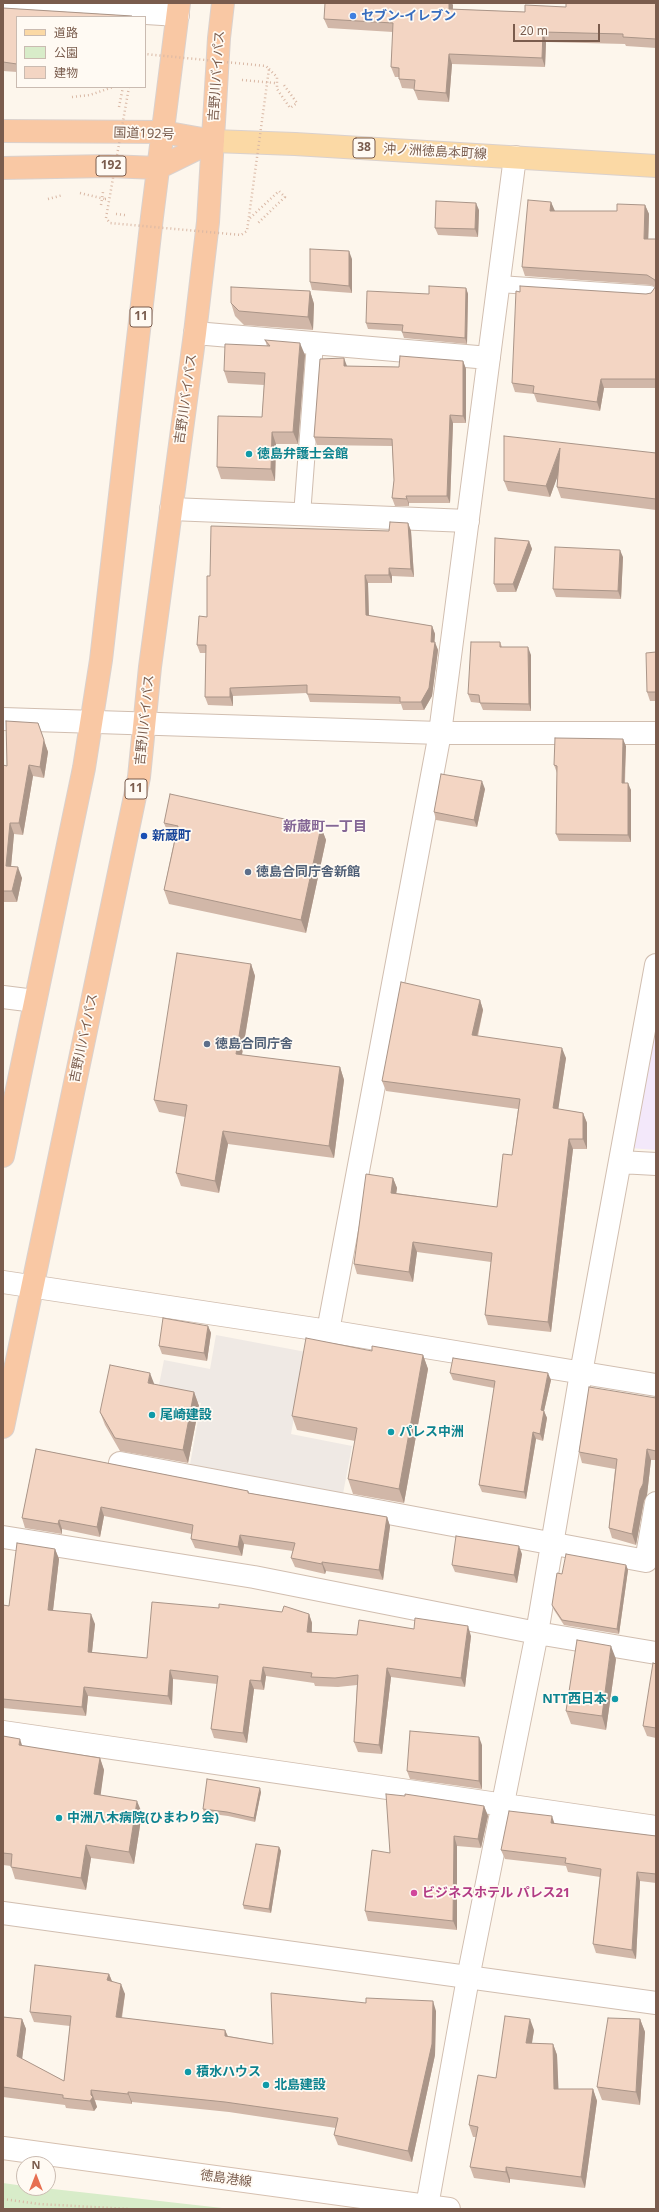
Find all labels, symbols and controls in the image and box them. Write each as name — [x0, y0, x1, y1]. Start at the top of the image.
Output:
place label: セブン-イレブン — [361, 8, 456, 24]
marker: セブン-イレブン — [348, 11, 358, 21]
legend — [16, 16, 146, 88]
scale bar — [515, 16, 602, 42]
text: 20 m — [520, 22, 548, 39]
text: 道路 — [54, 24, 78, 41]
street label: 吉野川バイパス — [206, 30, 228, 122]
text: 公園 — [54, 44, 78, 61]
text: 建物 — [54, 64, 78, 81]
street label: 国道192号 — [113, 125, 175, 143]
road number: 38 — [353, 138, 375, 158]
street label: 沖ノ洲徳島本町線 — [383, 141, 487, 163]
road number: 192 — [96, 156, 126, 176]
road number: 11 — [130, 307, 152, 327]
street label: 吉野川バイパス — [172, 353, 200, 445]
place label: 徳島弁護士会館 — [257, 446, 348, 462]
marker: 徳島弁護士会館 — [244, 449, 254, 459]
street label: 吉野川バイパス — [132, 674, 158, 766]
road number: 11 — [125, 779, 147, 799]
district label: 新蔵町一丁目 — [283, 819, 367, 835]
place label: 新蔵町 — [152, 828, 191, 844]
marker: 新蔵町 — [139, 831, 149, 841]
place label: 徳島合同庁舎新館 — [256, 864, 360, 880]
marker: 徳島合同庁舎新館 — [243, 867, 253, 877]
street label: 吉野川バイパス — [67, 992, 101, 1084]
place label: 徳島合同庁舎 — [215, 1036, 293, 1052]
marker: 徳島合同庁舎 — [202, 1039, 212, 1049]
place label: 尾崎建設 — [160, 1407, 212, 1423]
marker: 尾崎建設 — [147, 1410, 157, 1420]
place label: パレス中洲 — [399, 1424, 464, 1440]
marker: パレス中洲 — [386, 1427, 396, 1437]
place label: NTT西日本 — [542, 1691, 607, 1707]
marker: NTT西日本 — [610, 1694, 620, 1704]
place label: 中洲八木病院(ひまわり会) — [67, 1810, 219, 1826]
marker: 中洲八木病院(ひまわり会) — [54, 1813, 64, 1823]
place label: ビジネスホテル パレス21 — [422, 1885, 570, 1901]
marker: ビジネスホテル パレス21 — [409, 1888, 419, 1898]
place label: 積水ハウス — [196, 2064, 261, 2080]
marker: 積水ハウス — [183, 2067, 193, 2077]
place label: 北島建設 — [274, 2077, 326, 2093]
marker: 北島建設 — [261, 2080, 271, 2090]
north arrow — [16, 2156, 56, 2196]
text: N — [32, 2157, 40, 2172]
street label: 徳島港線 — [199, 2168, 253, 2190]

